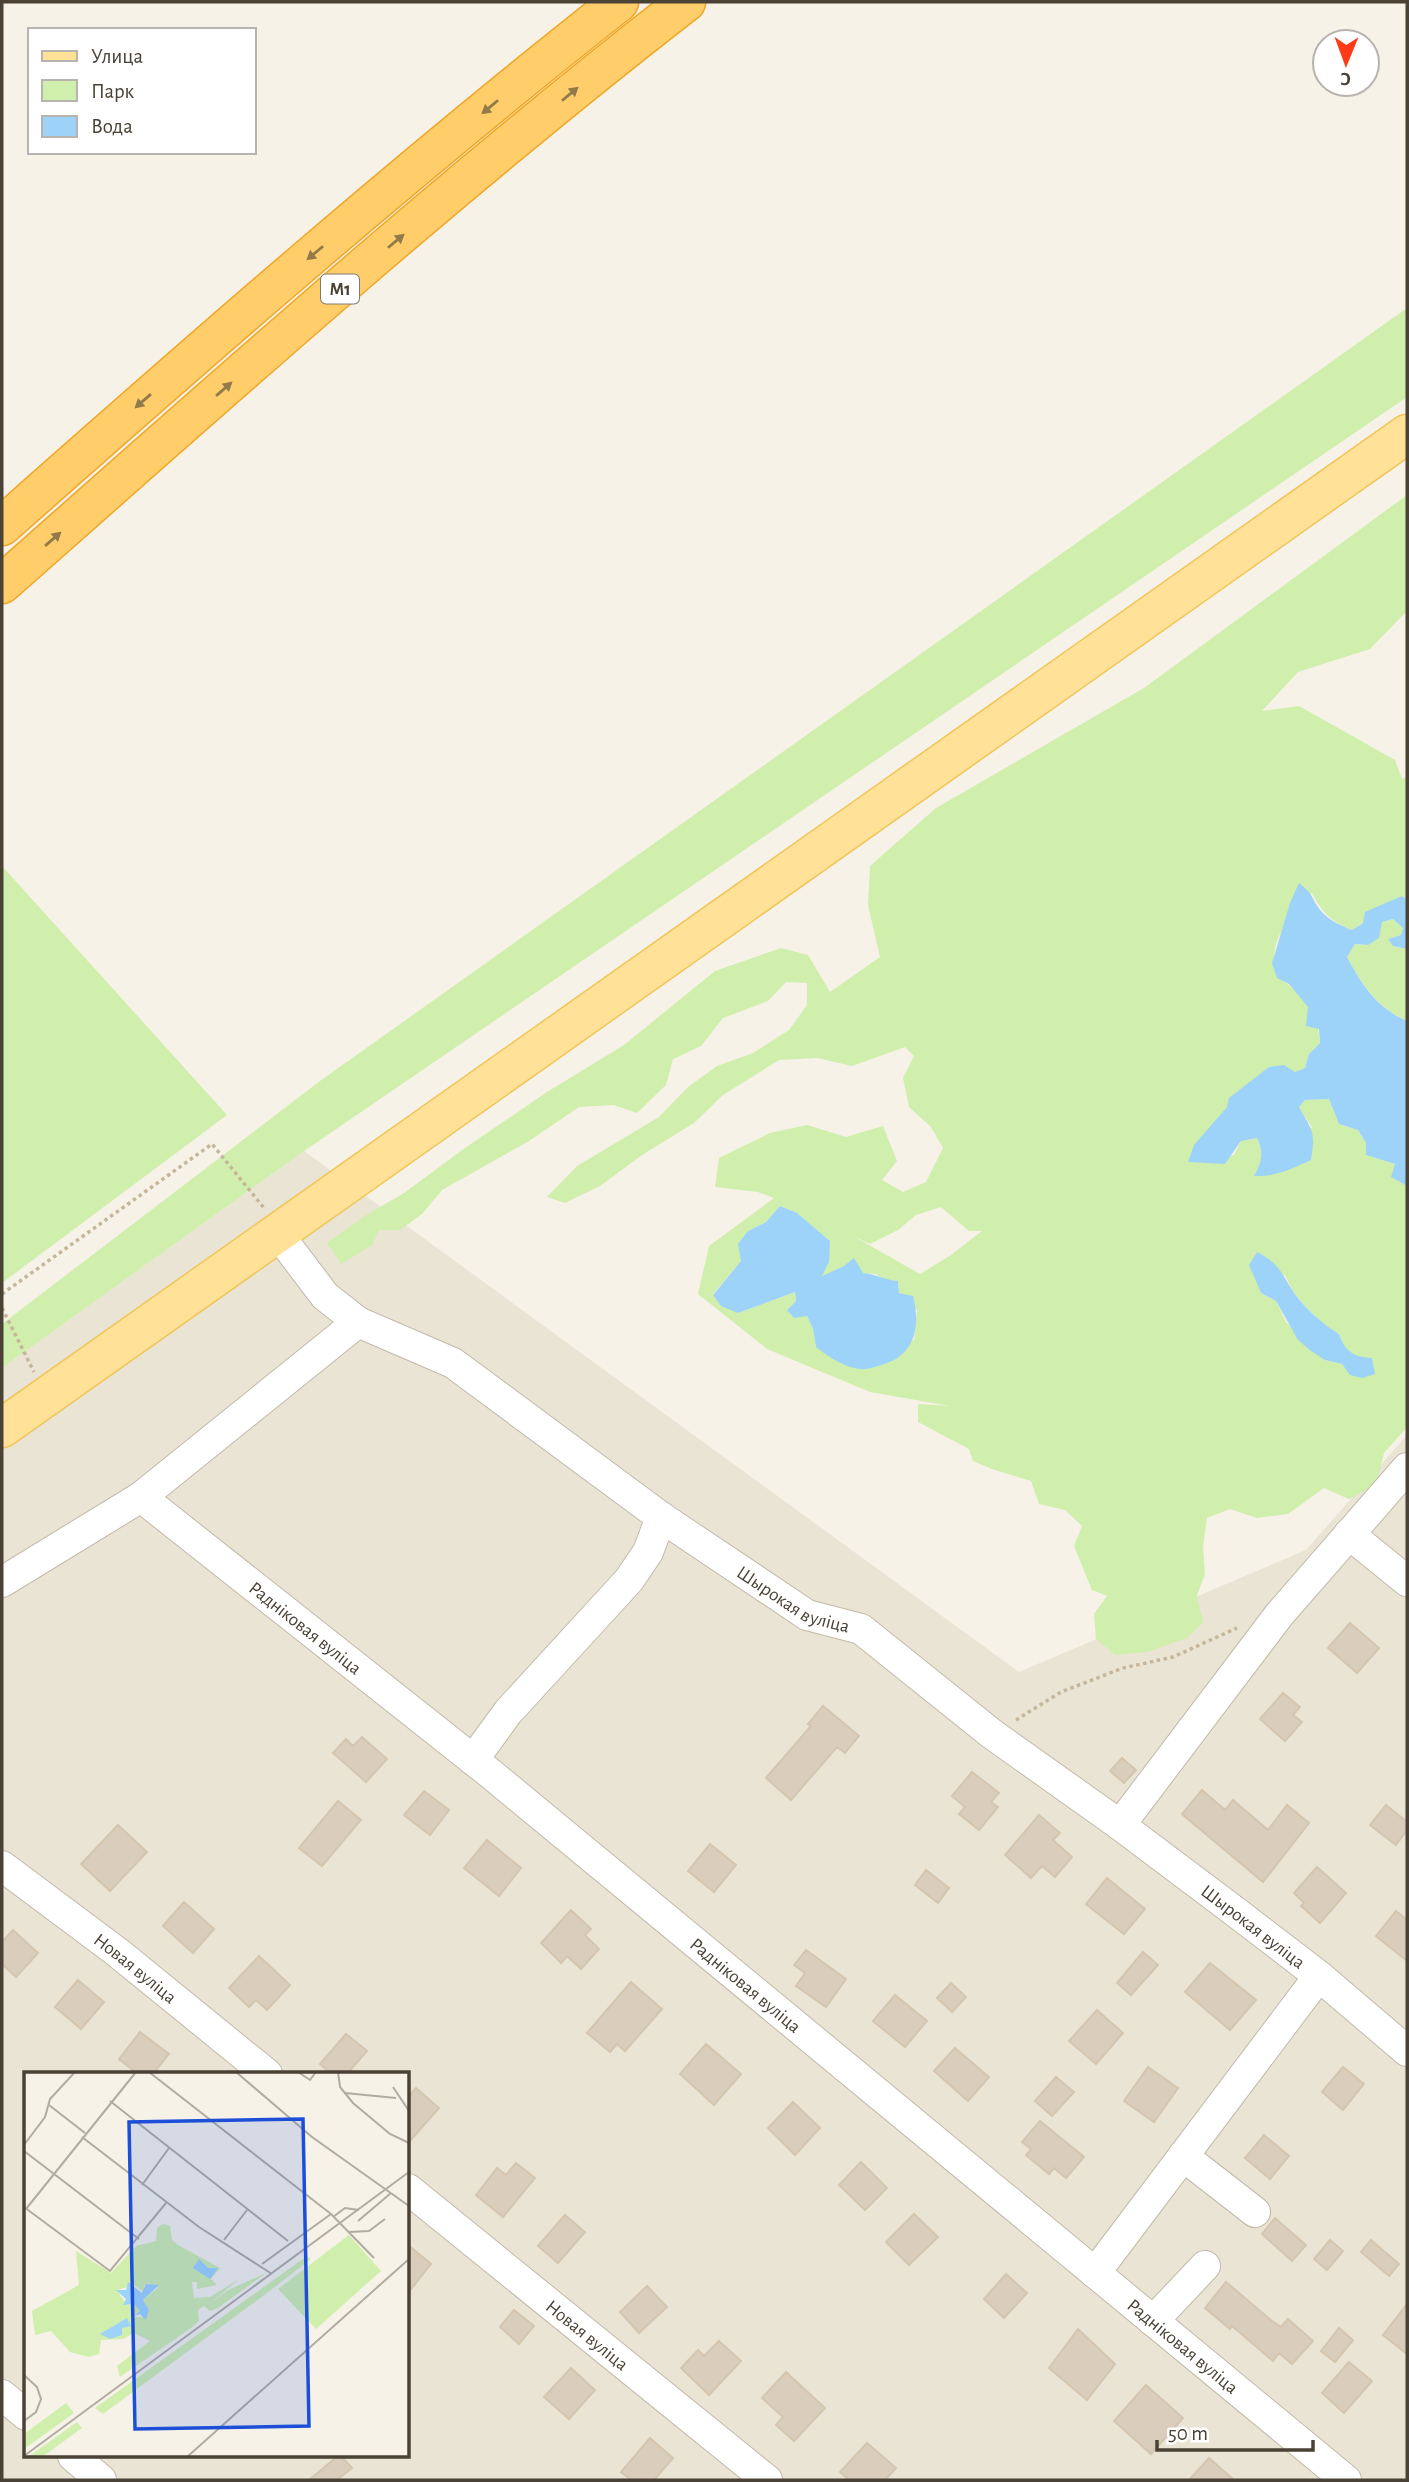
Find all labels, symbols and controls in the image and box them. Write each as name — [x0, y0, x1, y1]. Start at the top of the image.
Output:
legend — [28, 28, 256, 154]
north arrow — [1311, 28, 1381, 98]
text: Улица — [91, 46, 144, 67]
text: С — [1340, 69, 1351, 88]
text: Парк — [91, 81, 135, 102]
one-way arrow — [561, 87, 578, 102]
one-way arrow — [481, 99, 498, 114]
text: Вода — [91, 116, 133, 137]
one-way arrow — [388, 234, 405, 249]
one-way arrow — [307, 245, 324, 260]
road number: М1 — [321, 274, 359, 304]
one-way arrow — [215, 382, 232, 397]
one-way arrow — [134, 393, 152, 409]
one-way arrow — [44, 531, 62, 547]
street label: Шырокая вуліца — [733, 1563, 852, 1637]
street label: Радніковая вуліца — [245, 1578, 365, 1679]
street label: Шырокая вуліца — [1197, 1882, 1308, 1973]
street label: Новая вуліца — [90, 1930, 180, 2008]
street label: Радніковая вуліца — [686, 1935, 804, 2037]
inset map — [24, 2072, 410, 2458]
street label: Радніковая вуліца — [1123, 2296, 1242, 2398]
street label: Новая вуліца — [542, 2297, 632, 2375]
scale bar — [1157, 2408, 1313, 2452]
text: 50 m — [1168, 2423, 1208, 2444]

